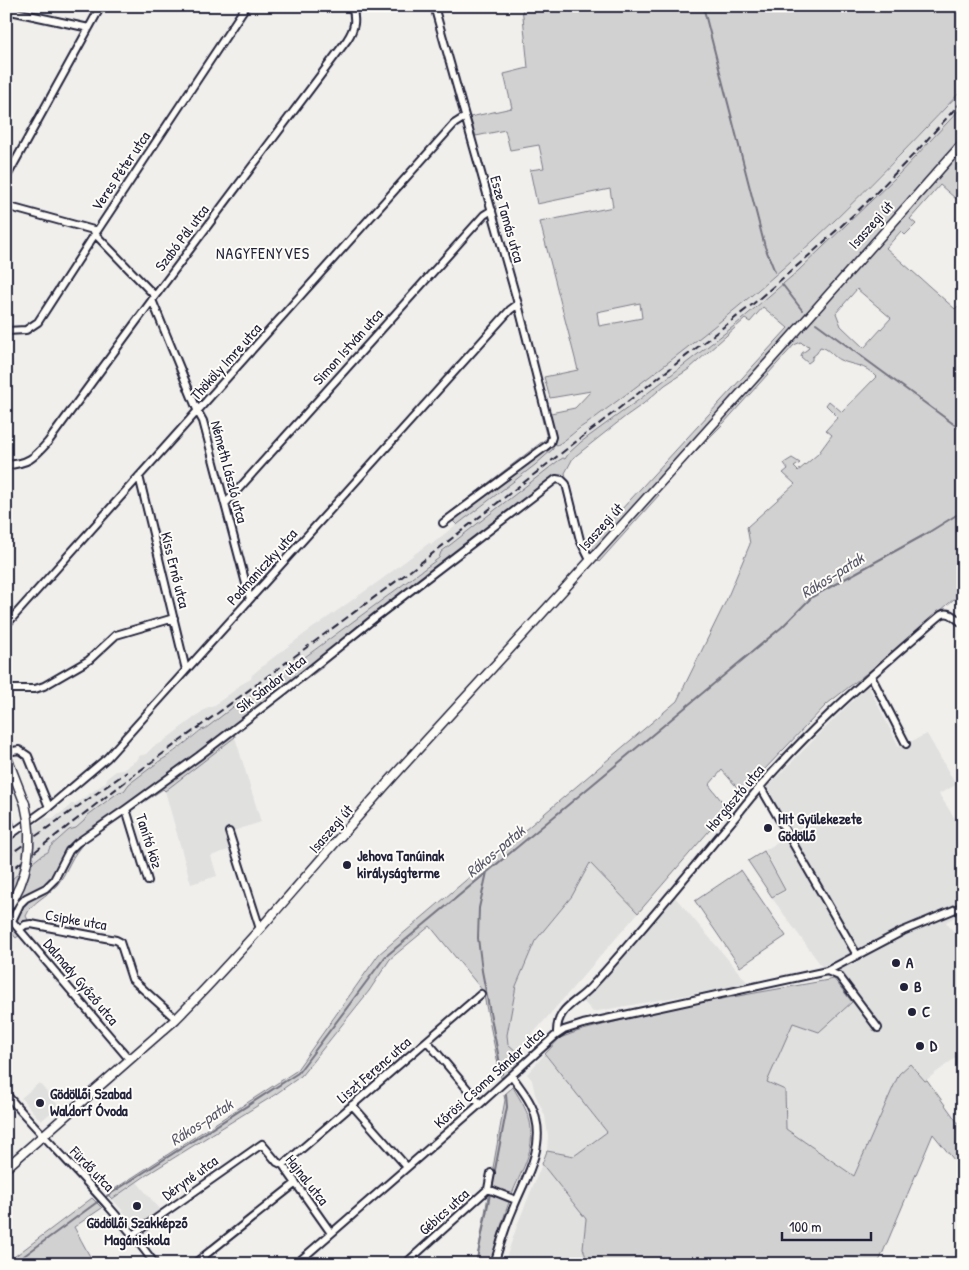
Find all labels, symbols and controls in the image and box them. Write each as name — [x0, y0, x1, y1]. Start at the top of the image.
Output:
street label: Veres Péter utca — [86, 127, 155, 215]
street label: Esze Tamás utca — [485, 173, 530, 265]
street label: Isaszegi út — [843, 195, 898, 253]
street label: Szabó Pál utca — [150, 200, 214, 275]
district label: NAGYFENYVES — [216, 242, 310, 264]
street label: Simon István utca — [308, 304, 388, 389]
street label: Thököly Imre utca — [185, 318, 266, 405]
street label: Németh László utca — [206, 418, 253, 525]
street label: Isaszegi út — [573, 497, 628, 555]
street label: Podmaniczky utca — [222, 524, 302, 610]
street label: Kiss Ernő utca — [156, 530, 195, 610]
water label: Rákos-patak — [796, 546, 869, 603]
street label: Sík Sándor utca — [231, 650, 310, 718]
street label: Horgásztó utca — [701, 760, 769, 835]
street label: Isaszegi út — [304, 799, 358, 857]
place label: Hit Gyülekezete Gödöllő — [778, 808, 862, 846]
street label: Tanító köz — [131, 811, 168, 871]
water label: Rákos-patak — [461, 819, 530, 882]
marker: Hit Gyülekezete Gödöllő — [762, 822, 774, 834]
place label: Jehova Tanúinak királyságterme — [357, 845, 445, 884]
marker: Jehova Tanúinak királyságterme — [341, 859, 353, 871]
street label: Csipke utca — [44, 904, 109, 935]
street label: Dalmady Győző utca — [39, 934, 124, 1030]
place label: A — [906, 952, 914, 973]
marker: A — [890, 957, 902, 969]
place label: B — [914, 976, 922, 997]
marker: B — [898, 981, 910, 993]
place label: C — [922, 1001, 930, 1022]
marker: C — [906, 1006, 918, 1018]
street label: Kőrösi Csoma Sándor utca — [429, 1022, 548, 1133]
street label: Liszt Ferenc utca — [332, 1031, 415, 1108]
place label: D — [930, 1035, 938, 1056]
marker: D — [914, 1040, 926, 1052]
place label: Gödöllői Szabad Waldorf Óvoda — [50, 1083, 132, 1121]
water label: Rákos-patak — [165, 1093, 238, 1151]
marker: Gödöllői Szabad Waldorf Óvoda — [34, 1097, 46, 1109]
street label: Fürdő utca — [65, 1141, 119, 1196]
street label: Déryné utca — [158, 1150, 222, 1205]
street label: Hajnal utca — [281, 1150, 334, 1210]
street label: Gébics utca — [414, 1183, 473, 1240]
marker: Gödöllői Szakképző Magániskola — [131, 1200, 143, 1212]
scale bar — [782, 1210, 870, 1242]
place label: Gödöllői Szakképző Magániskola — [87, 1212, 187, 1251]
text: 100 m — [789, 1216, 822, 1237]

